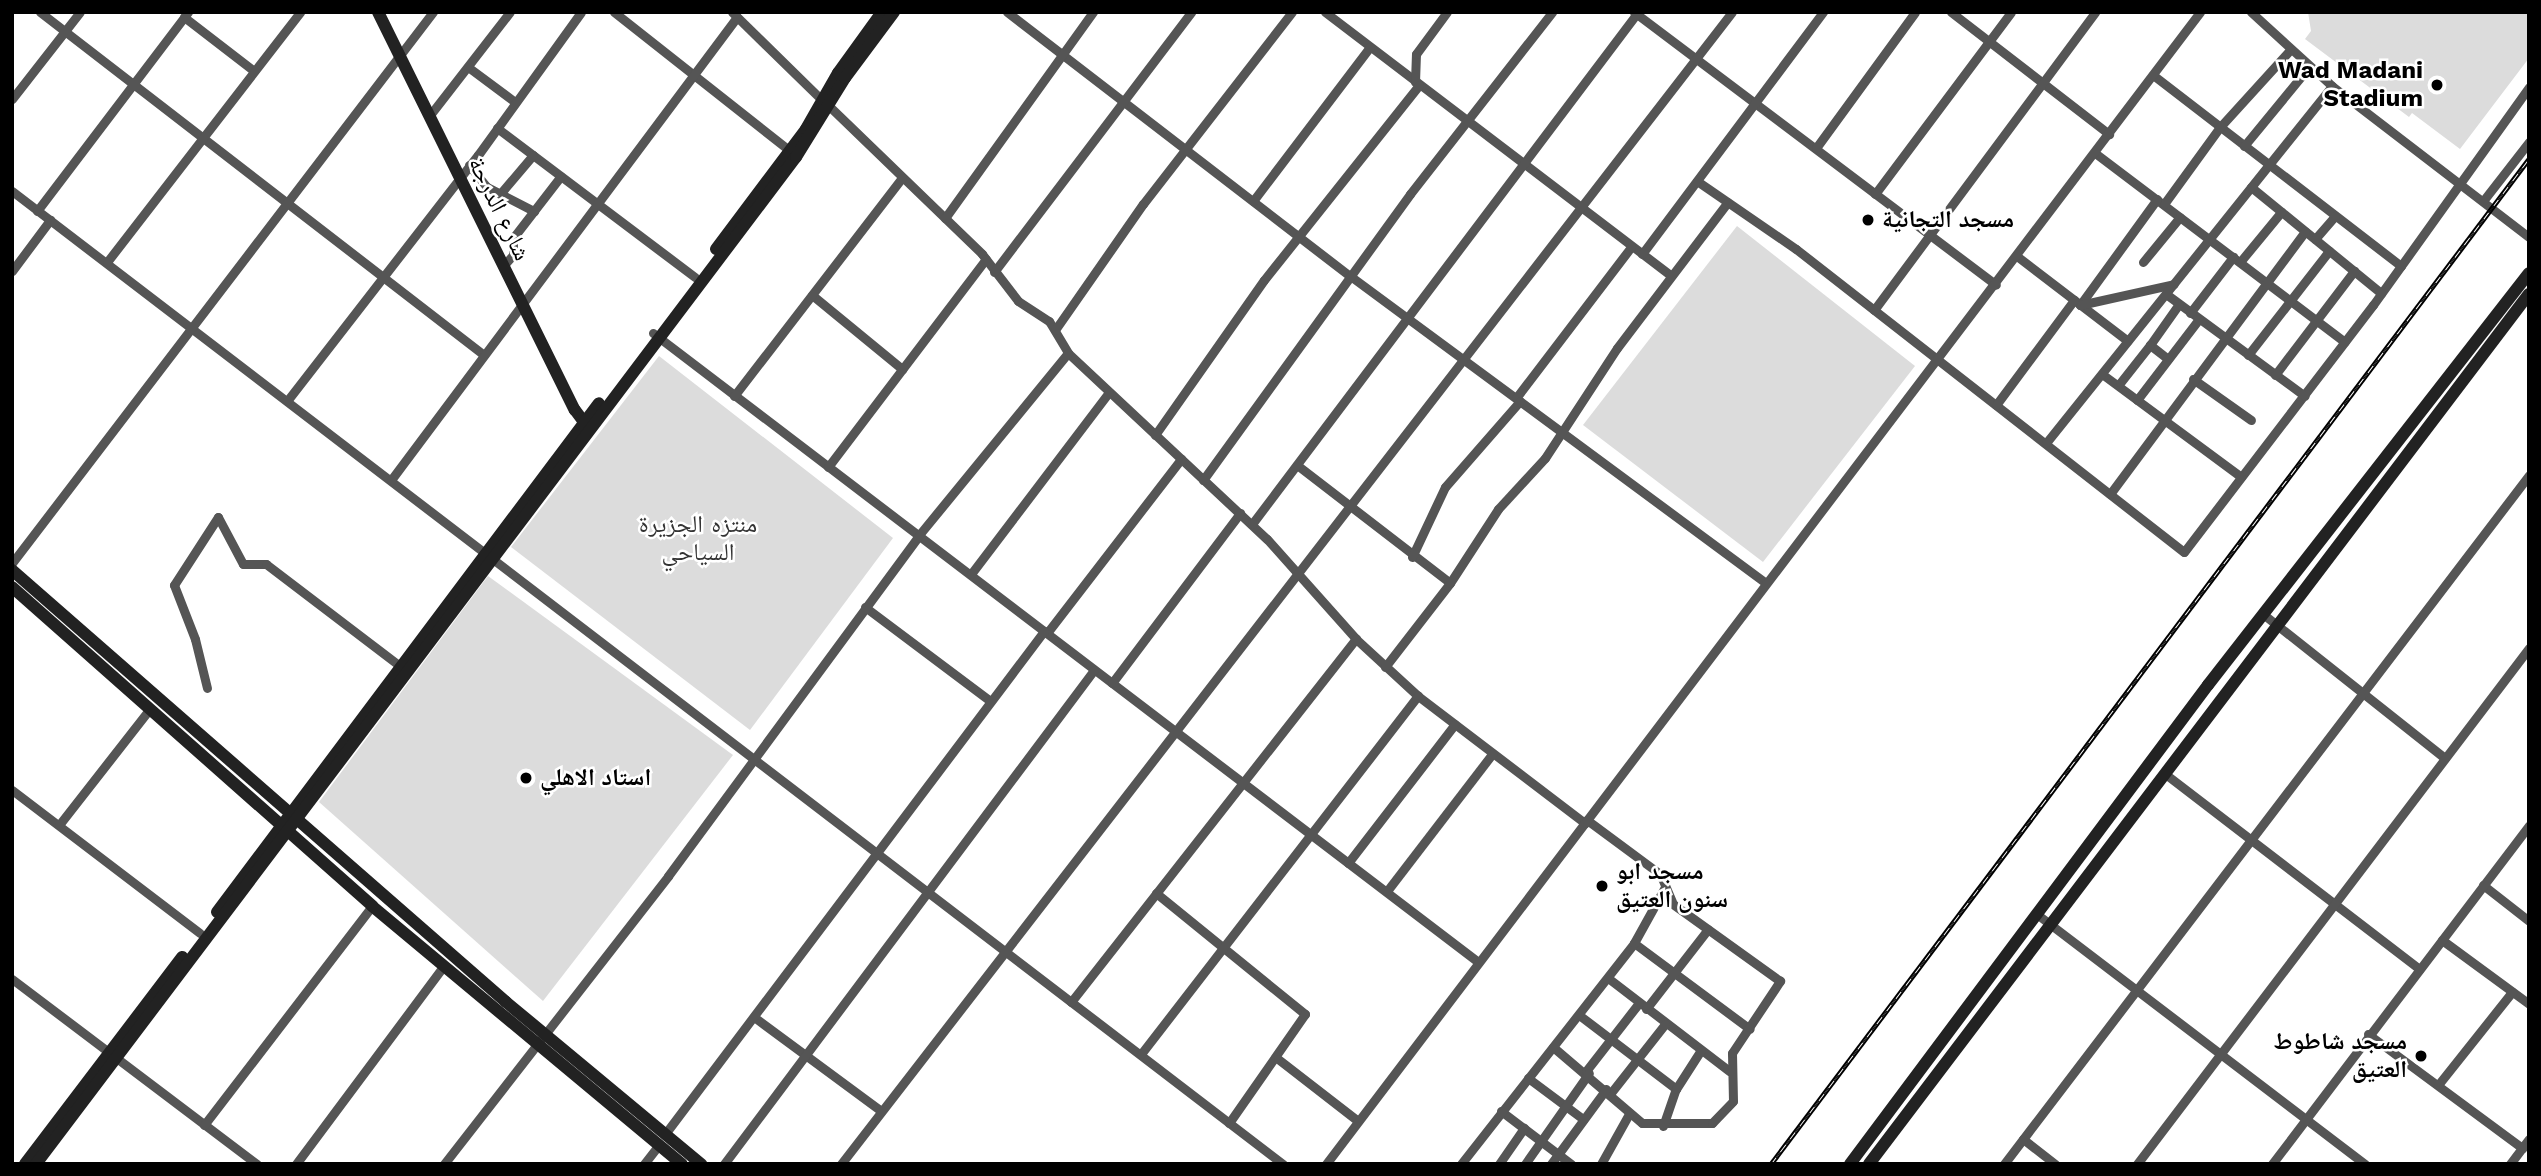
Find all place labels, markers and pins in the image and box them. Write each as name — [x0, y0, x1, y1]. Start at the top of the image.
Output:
place label: Wad Madani Stadium — [2278, 57, 2423, 113]
marker: Wad Madani Stadium — [2429, 77, 2445, 93]
place label: مسجد التجانية — [1882, 206, 2014, 234]
marker: مسجد التجانية — [1860, 212, 1876, 228]
place label: استاد الاهلي — [540, 764, 651, 792]
marker: استاد الاهلي — [518, 770, 534, 786]
place label: مسجد ابو سنون العتيق — [1616, 858, 1728, 914]
marker: مسجد ابو سنون العتيق — [1594, 878, 1610, 894]
place label: مسجد شاطوط العتيق — [2274, 1028, 2407, 1084]
marker: مسجد شاطوط العتيق — [2413, 1048, 2429, 1064]

